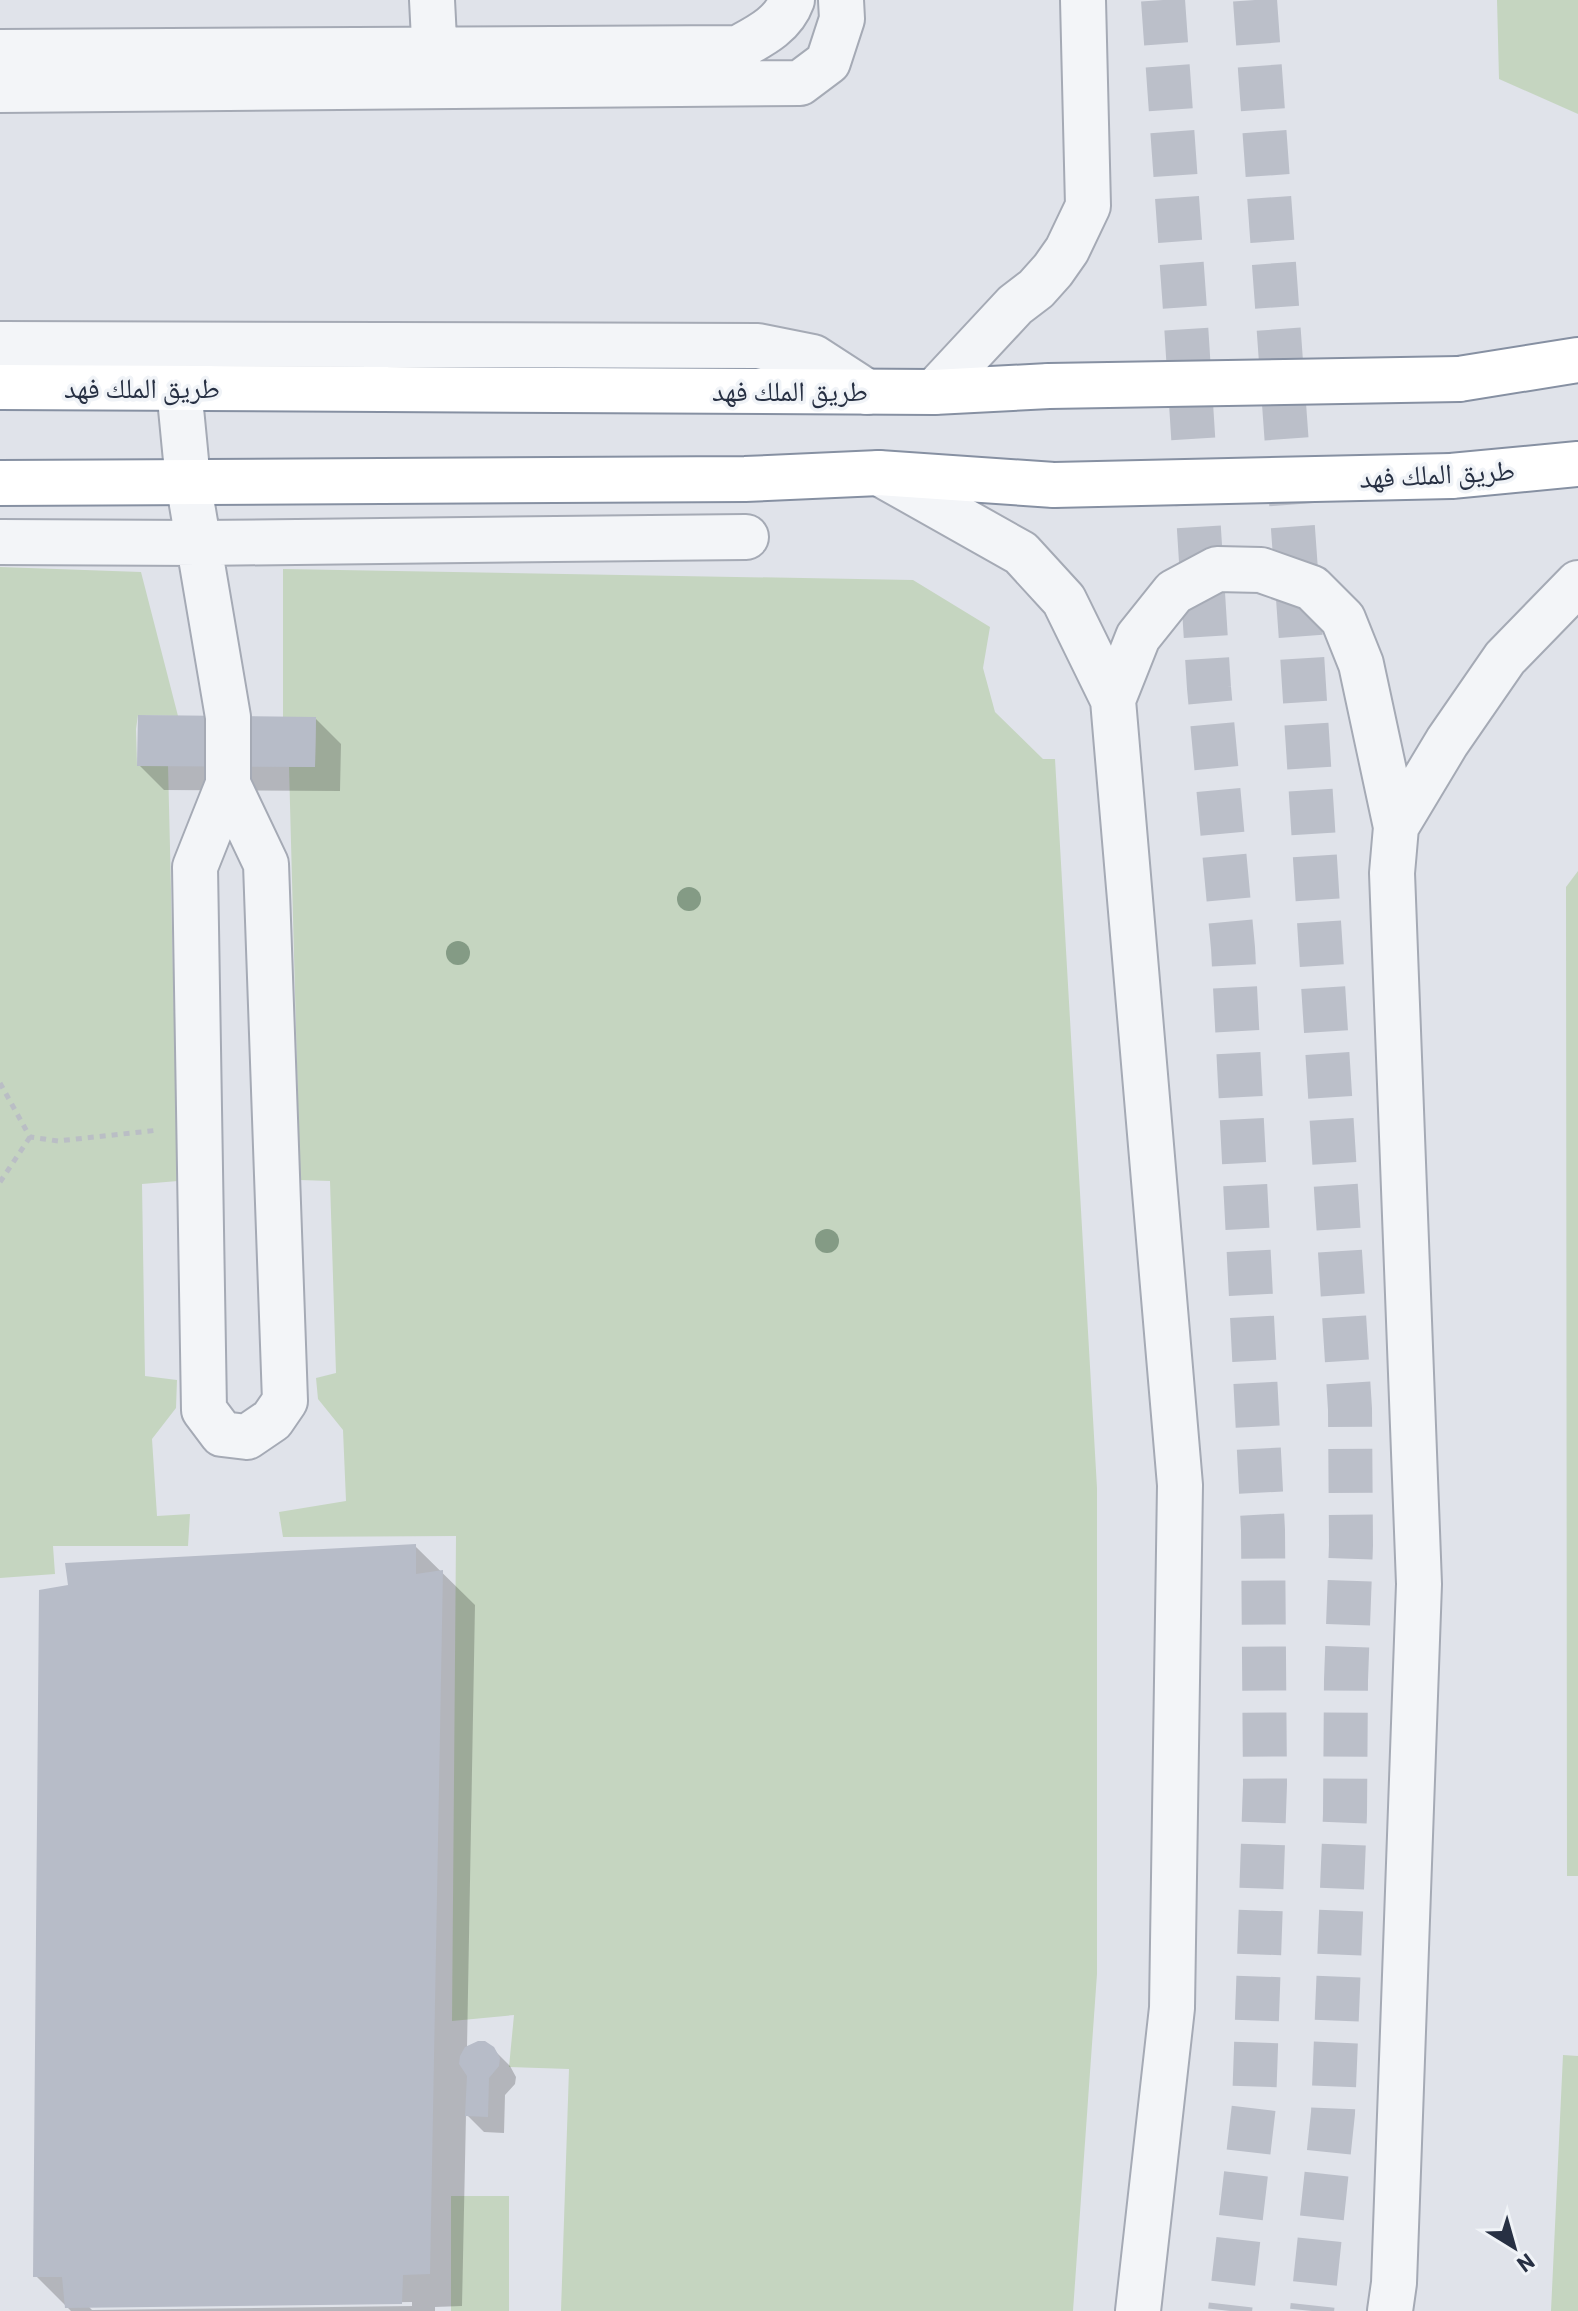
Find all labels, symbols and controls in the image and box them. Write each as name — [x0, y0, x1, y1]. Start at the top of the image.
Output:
street label: طريق الملك فهد — [64, 370, 220, 406]
street label: طريق الملك فهد — [712, 373, 868, 409]
street label: طريق الملك فهد — [1358, 452, 1516, 496]
north arrow — [1474, 2207, 1554, 2287]
text: N — [1513, 2249, 1540, 2279]

